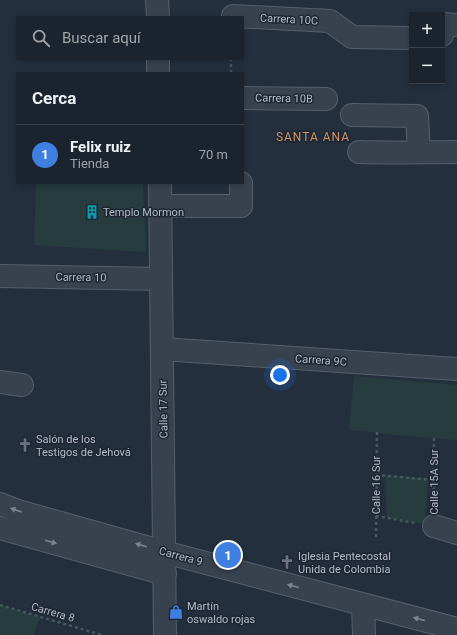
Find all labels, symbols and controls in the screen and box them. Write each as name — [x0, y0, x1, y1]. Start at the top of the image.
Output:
street label: Carrera 10C — [260, 11, 318, 28]
map controls — [409, 12, 445, 84]
button: + — [409, 12, 445, 48]
search box — [16, 16, 244, 60]
icon: search — [30, 27, 52, 49]
text: Buscar aquí — [62, 29, 141, 47]
button: − — [409, 48, 445, 84]
text: Cerca — [32, 88, 76, 108]
street label: Carrera 10B — [255, 91, 313, 106]
district label: SANTA ANA — [276, 130, 350, 144]
text: Felix ruiz — [70, 138, 131, 156]
text: 1 — [41, 147, 49, 162]
text: 70 m — [199, 147, 228, 162]
text: Tienda — [70, 156, 109, 171]
building icon: Templo Mormon — [84, 204, 100, 220]
place label: Templo Mormon — [103, 206, 184, 219]
street label: Carrera 10 — [55, 271, 107, 284]
street label: Carrera 9C — [295, 352, 347, 369]
your location — [270, 365, 290, 385]
street label: Calle 17 Sur — [156, 379, 171, 438]
place label: Salón de los Testigos de Jehová — [36, 433, 131, 459]
church icon: Salón de los Testigos de Jehová — [17, 437, 33, 453]
street label: Calle 15A Sur — [428, 449, 441, 515]
street label: Calle 16 Sur — [370, 456, 383, 514]
one-way arrow — [9, 506, 21, 512]
one-way arrow — [45, 539, 57, 545]
pin: 1 — [215, 540, 241, 570]
one-way arrow — [135, 542, 147, 548]
street label: Carrera 9 — [158, 544, 204, 569]
place label: Iglesia Pentecostal Unida de Colombia — [298, 550, 391, 576]
church icon: Iglesia Pentecostal Unida de Colombia — [279, 554, 295, 570]
one-way arrow — [287, 583, 299, 589]
street label: Carrera 8 — [30, 600, 76, 625]
place label: Martín oswaldo rojas — [187, 600, 256, 626]
shop icon: Martín oswaldo rojas — [168, 604, 184, 620]
one-way arrow — [413, 616, 425, 622]

